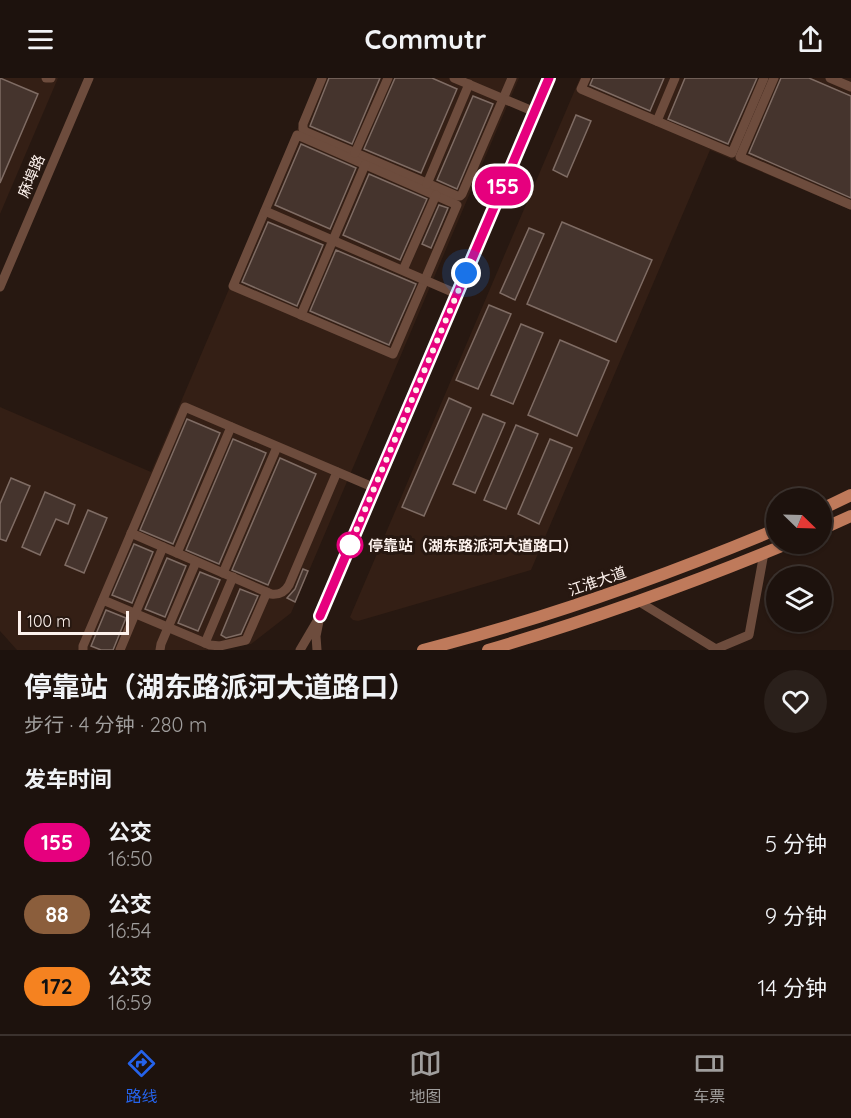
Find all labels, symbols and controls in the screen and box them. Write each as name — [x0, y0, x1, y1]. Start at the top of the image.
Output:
text: Commutr — [364, 22, 487, 56]
icon: menu — [24, 23, 57, 56]
icon: share — [794, 23, 827, 56]
street label: 麻埠路 — [13, 152, 49, 200]
line badge: 155 — [468, 166, 538, 206]
text: 155 — [487, 173, 519, 199]
your location — [451, 258, 481, 288]
north arrow — [766, 488, 832, 554]
map controls — [766, 488, 832, 632]
marker: 停靠站（湖东路派河大道路口） — [337, 532, 363, 558]
place label: 停靠站（湖东路派河大道路口） — [368, 536, 578, 555]
street label: 江淮大道 — [566, 562, 628, 600]
button: layers — [766, 566, 832, 632]
scale bar — [18, 608, 129, 636]
text: 100 m — [27, 611, 71, 631]
text: 停靠站（湖东路派河大道路口） — [24, 669, 416, 704]
button: heart — [764, 670, 827, 733]
text: 步行 · 4 分钟 · 280 m — [24, 712, 207, 737]
text: 发车时间 — [24, 765, 112, 793]
text: 公交 — [108, 818, 152, 846]
text: 155 — [41, 829, 73, 855]
text: 5 分钟 — [765, 830, 827, 858]
text: 16:50 — [108, 846, 153, 871]
text: 公交 — [108, 890, 152, 918]
text: 88 — [45, 901, 69, 927]
text: 9 分钟 — [765, 902, 827, 930]
text: 16:54 — [108, 918, 151, 943]
text: 公交 — [108, 962, 152, 990]
text: 172 — [41, 973, 73, 999]
text: 14 分钟 — [758, 974, 827, 1002]
text: 16:59 — [108, 990, 152, 1015]
tab: 路线 — [125, 1047, 158, 1107]
tab: 地图 — [409, 1047, 442, 1107]
tab: 车票 — [693, 1047, 726, 1107]

